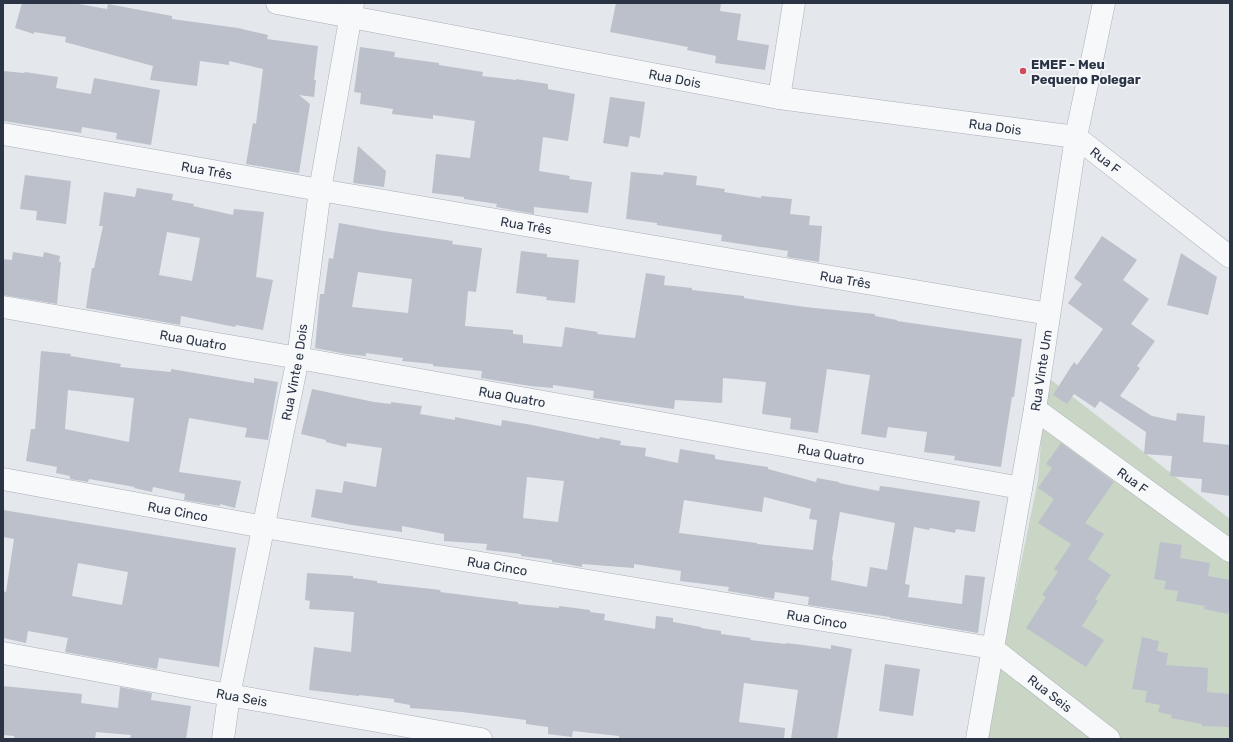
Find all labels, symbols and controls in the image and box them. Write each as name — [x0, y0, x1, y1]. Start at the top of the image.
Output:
place label: EMEF - Meu Pequeno Polegar — [1031, 57, 1141, 87]
marker: EMEF - Meu Pequeno Polegar — [1018, 66, 1028, 76]
street label: Rua Dois — [647, 67, 703, 91]
street label: Rua Dois — [968, 116, 1023, 138]
street label: Rua F — [1087, 144, 1124, 177]
street label: Rua Três — [180, 159, 234, 182]
street label: Rua Três — [499, 214, 553, 237]
street label: Rua Três — [819, 268, 873, 292]
street label: Rua Vinte e Dois — [278, 322, 310, 422]
street label: Rua Quatro — [158, 327, 228, 354]
street label: Rua Vinte Um — [1028, 329, 1055, 412]
street label: Rua Quatro — [477, 384, 547, 410]
street label: Rua Quatro — [796, 441, 866, 468]
street label: Rua F — [1114, 464, 1151, 497]
street label: Rua Cinco — [147, 499, 209, 525]
street label: Rua Cinco — [466, 554, 529, 579]
street label: Rua Cinco — [786, 607, 848, 632]
street label: Rua Seis — [1025, 672, 1075, 716]
street label: Rua Seis — [215, 686, 269, 710]

